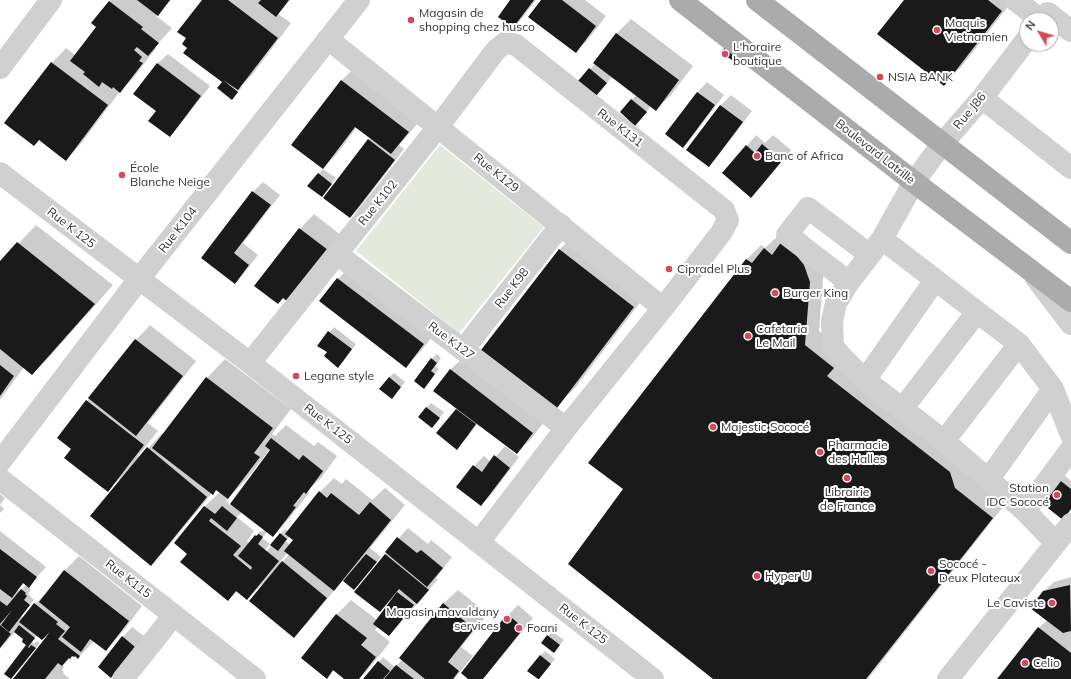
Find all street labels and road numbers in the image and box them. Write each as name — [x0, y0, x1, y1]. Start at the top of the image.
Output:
street label: Rue J86 — [951, 90, 989, 132]
street label: Rue K131 — [594, 106, 646, 150]
street label: Boulevard Latrille — [832, 117, 918, 187]
street label: Rue K129 — [470, 150, 522, 196]
street label: Rue K102 — [355, 177, 401, 229]
street label: Rue K104 — [156, 204, 200, 256]
street label: Rue K 125 — [44, 205, 98, 251]
street label: Rue K98 — [492, 265, 532, 311]
street label: Rue K127 — [425, 319, 477, 363]
street label: Rue K 125 — [301, 401, 355, 447]
street label: Rue K115 — [102, 557, 154, 601]
street label: Rue K 125 — [556, 601, 610, 647]

